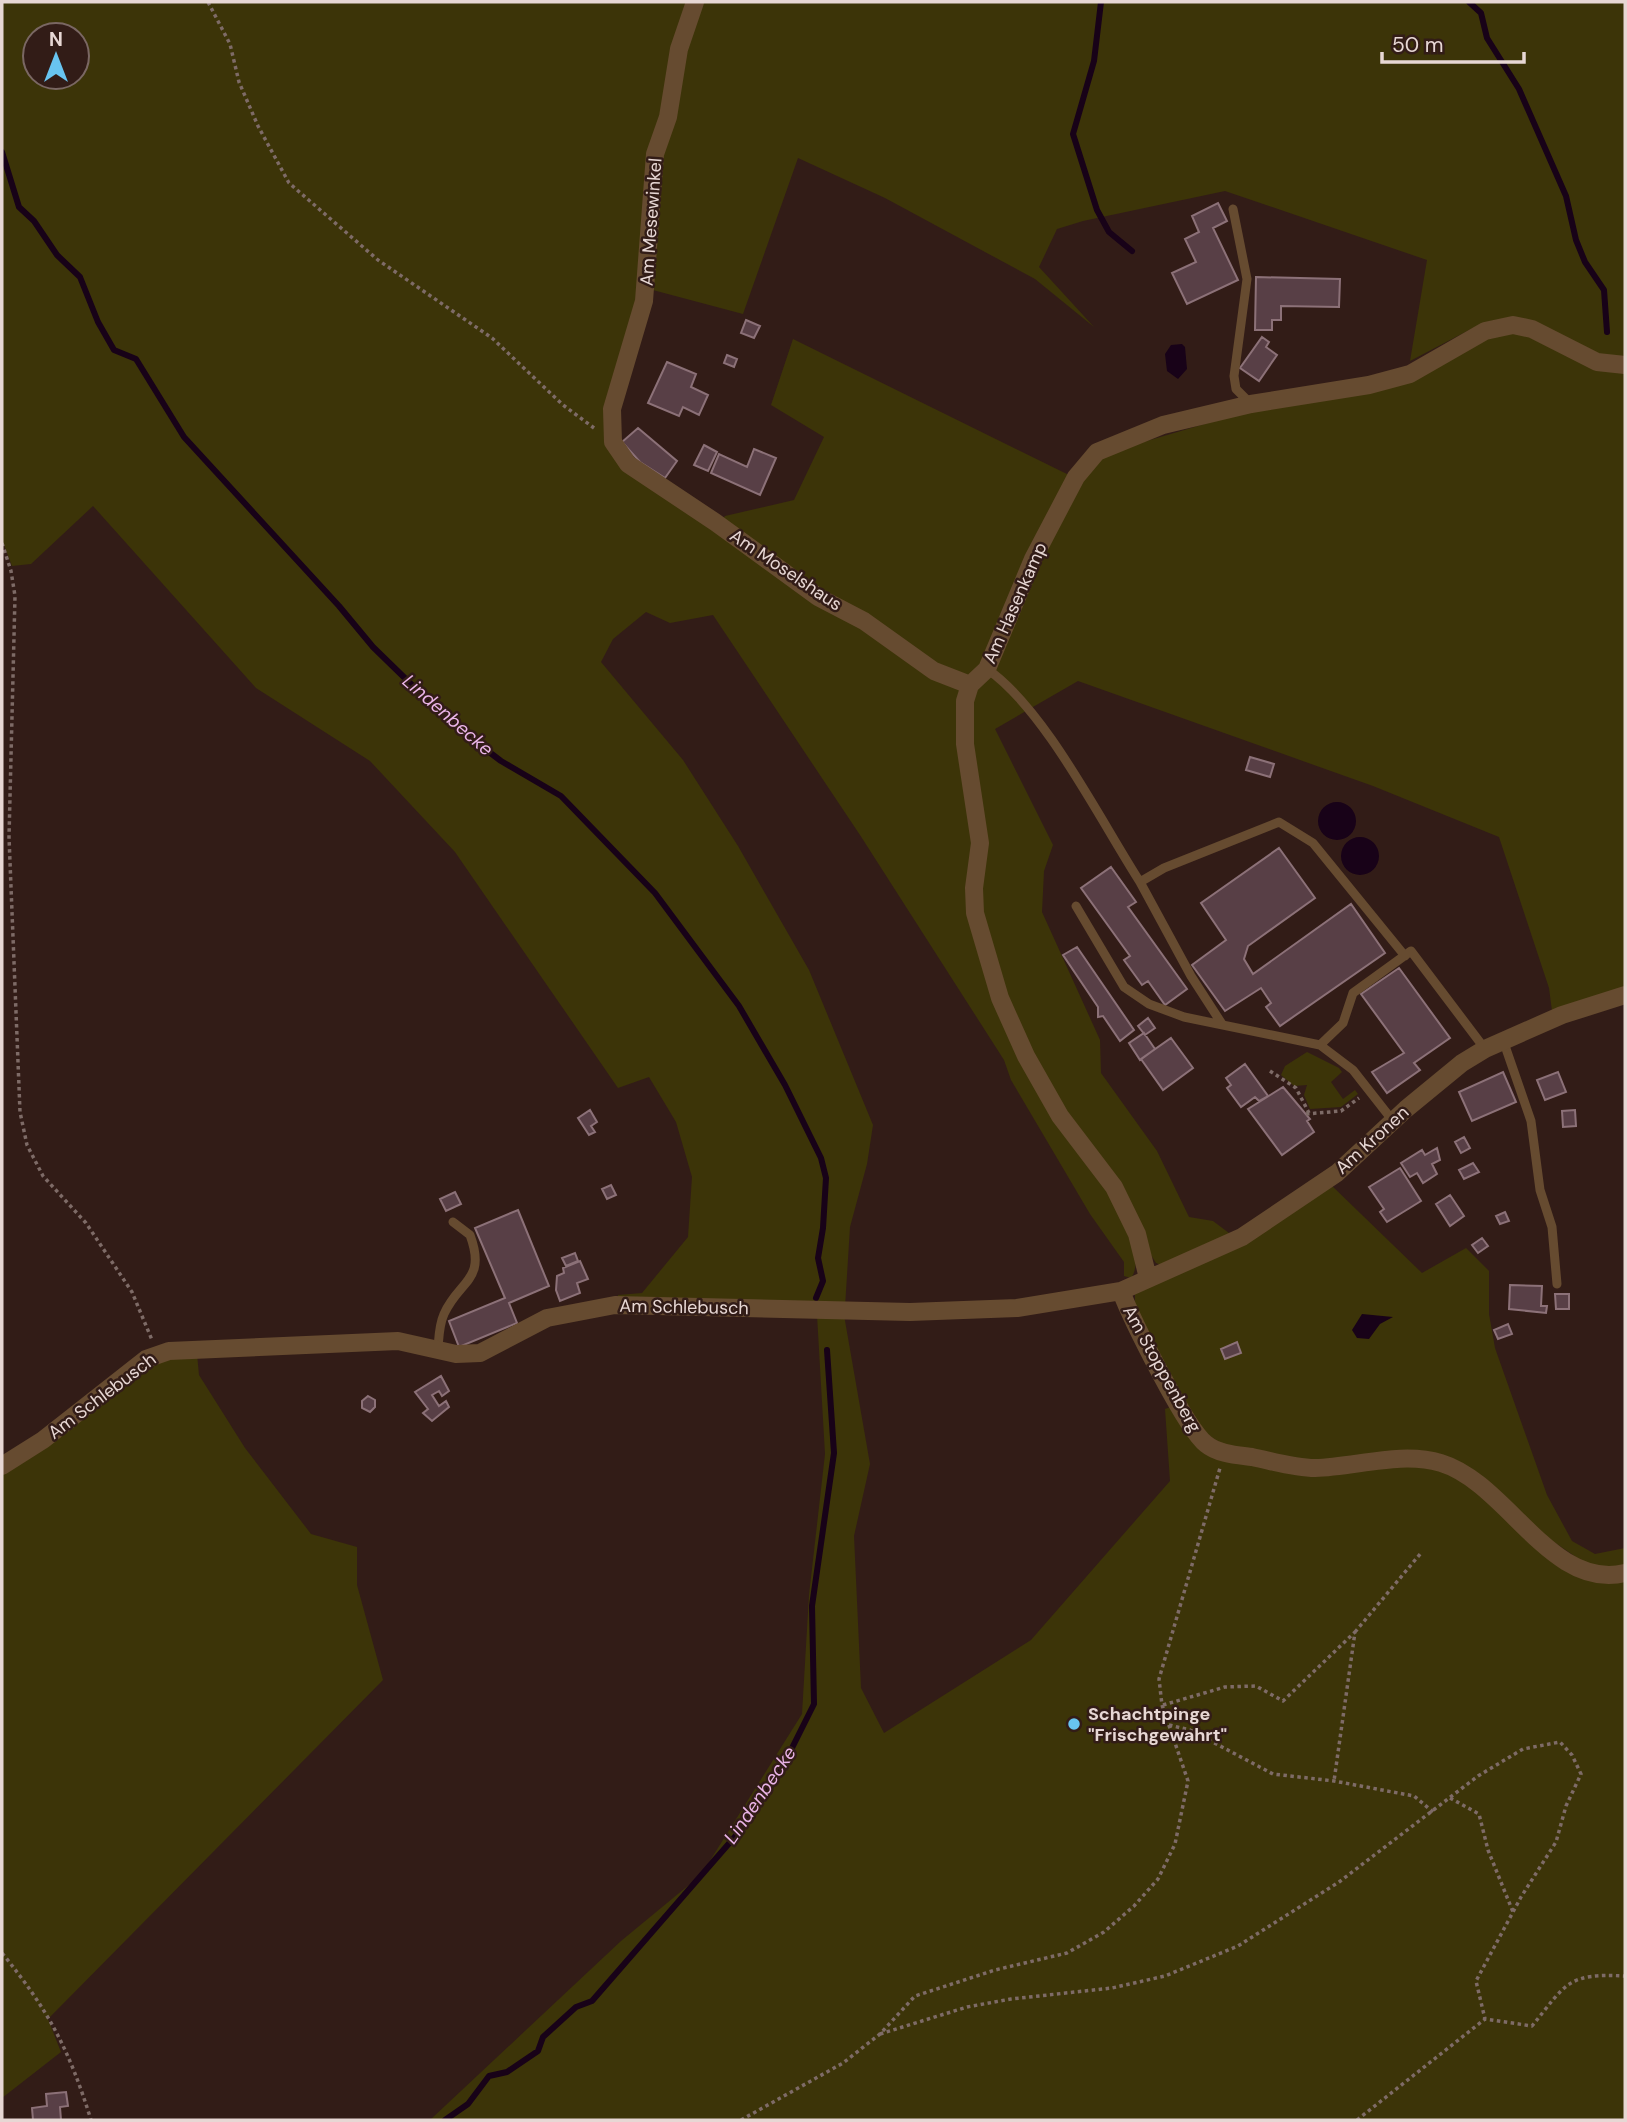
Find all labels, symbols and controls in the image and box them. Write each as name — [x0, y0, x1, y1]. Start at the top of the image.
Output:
north arrow — [21, 21, 91, 91]
scale bar — [1382, 21, 1524, 65]
text: N — [49, 27, 63, 52]
text: 50 m — [1392, 31, 1443, 59]
street label: Am Mesewinkel — [635, 157, 667, 287]
street label: Am Moselshaus — [725, 524, 847, 616]
street label: Am Hasenkamp — [977, 538, 1053, 668]
water label: Lindenbecke — [397, 669, 499, 762]
street label: Am Kronen — [1330, 1101, 1414, 1179]
street label: Am Schlebusch — [619, 1294, 749, 1320]
street label: Am Stoppenberg — [1117, 1301, 1207, 1437]
street label: Am Schlebusch — [43, 1347, 161, 1445]
place label: Schachtpinge "Frischgewahrt" — [1088, 1702, 1227, 1747]
marker: Schachtpinge "Frischgewahrt" — [1066, 1716, 1082, 1732]
water label: Lindenbecke — [718, 1741, 802, 1849]

